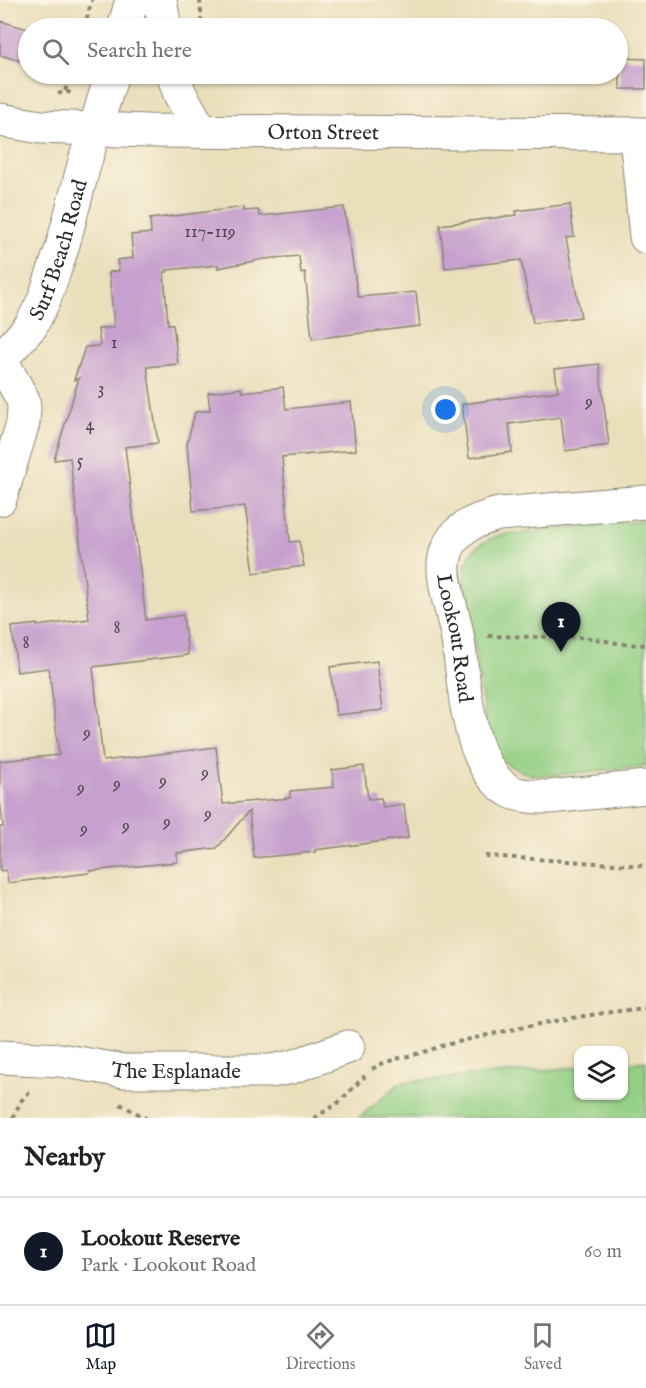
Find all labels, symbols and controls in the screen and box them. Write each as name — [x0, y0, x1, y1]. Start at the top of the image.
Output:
search box — [18, 18, 628, 84]
icon: search — [39, 35, 72, 68]
text: Search here — [87, 37, 192, 65]
street label: Orton Street — [267, 120, 379, 147]
street label: Surf Beach Road — [24, 176, 95, 325]
house number: 117-119 — [184, 221, 236, 244]
house number: 1 — [111, 332, 117, 355]
house number: 3 — [98, 378, 104, 401]
house number: 9 — [584, 391, 593, 414]
your location — [431, 395, 460, 424]
house number: 4 — [86, 414, 95, 437]
house number: 5 — [77, 450, 84, 473]
street label: Lookout Road — [429, 572, 478, 705]
pin: 1 — [542, 602, 580, 652]
house number: 8 — [113, 617, 121, 640]
house number: 8 — [22, 632, 30, 655]
house number: 9 — [82, 722, 91, 745]
house number: 9 — [200, 762, 209, 785]
house number: 9 — [158, 770, 167, 793]
house number: 9 — [112, 773, 121, 796]
house number: 9 — [76, 777, 85, 800]
house number: 9 — [203, 803, 212, 826]
house number: 9 — [162, 811, 171, 834]
house number: 9 — [121, 815, 130, 838]
house number: 9 — [79, 818, 88, 841]
map controls — [574, 1046, 628, 1100]
button: layers — [574, 1046, 628, 1100]
street label: The Esplanade — [109, 1057, 241, 1086]
text: Nearby — [24, 1141, 105, 1174]
text: Lookout Reserve — [81, 1225, 240, 1253]
text: 1 — [40, 1239, 47, 1264]
text: 60 m — [584, 1239, 622, 1264]
text: Park · Lookout Road — [81, 1253, 256, 1278]
tab: Map — [84, 1319, 117, 1375]
tab: Directions — [286, 1319, 355, 1375]
tab: Saved — [524, 1319, 562, 1375]

